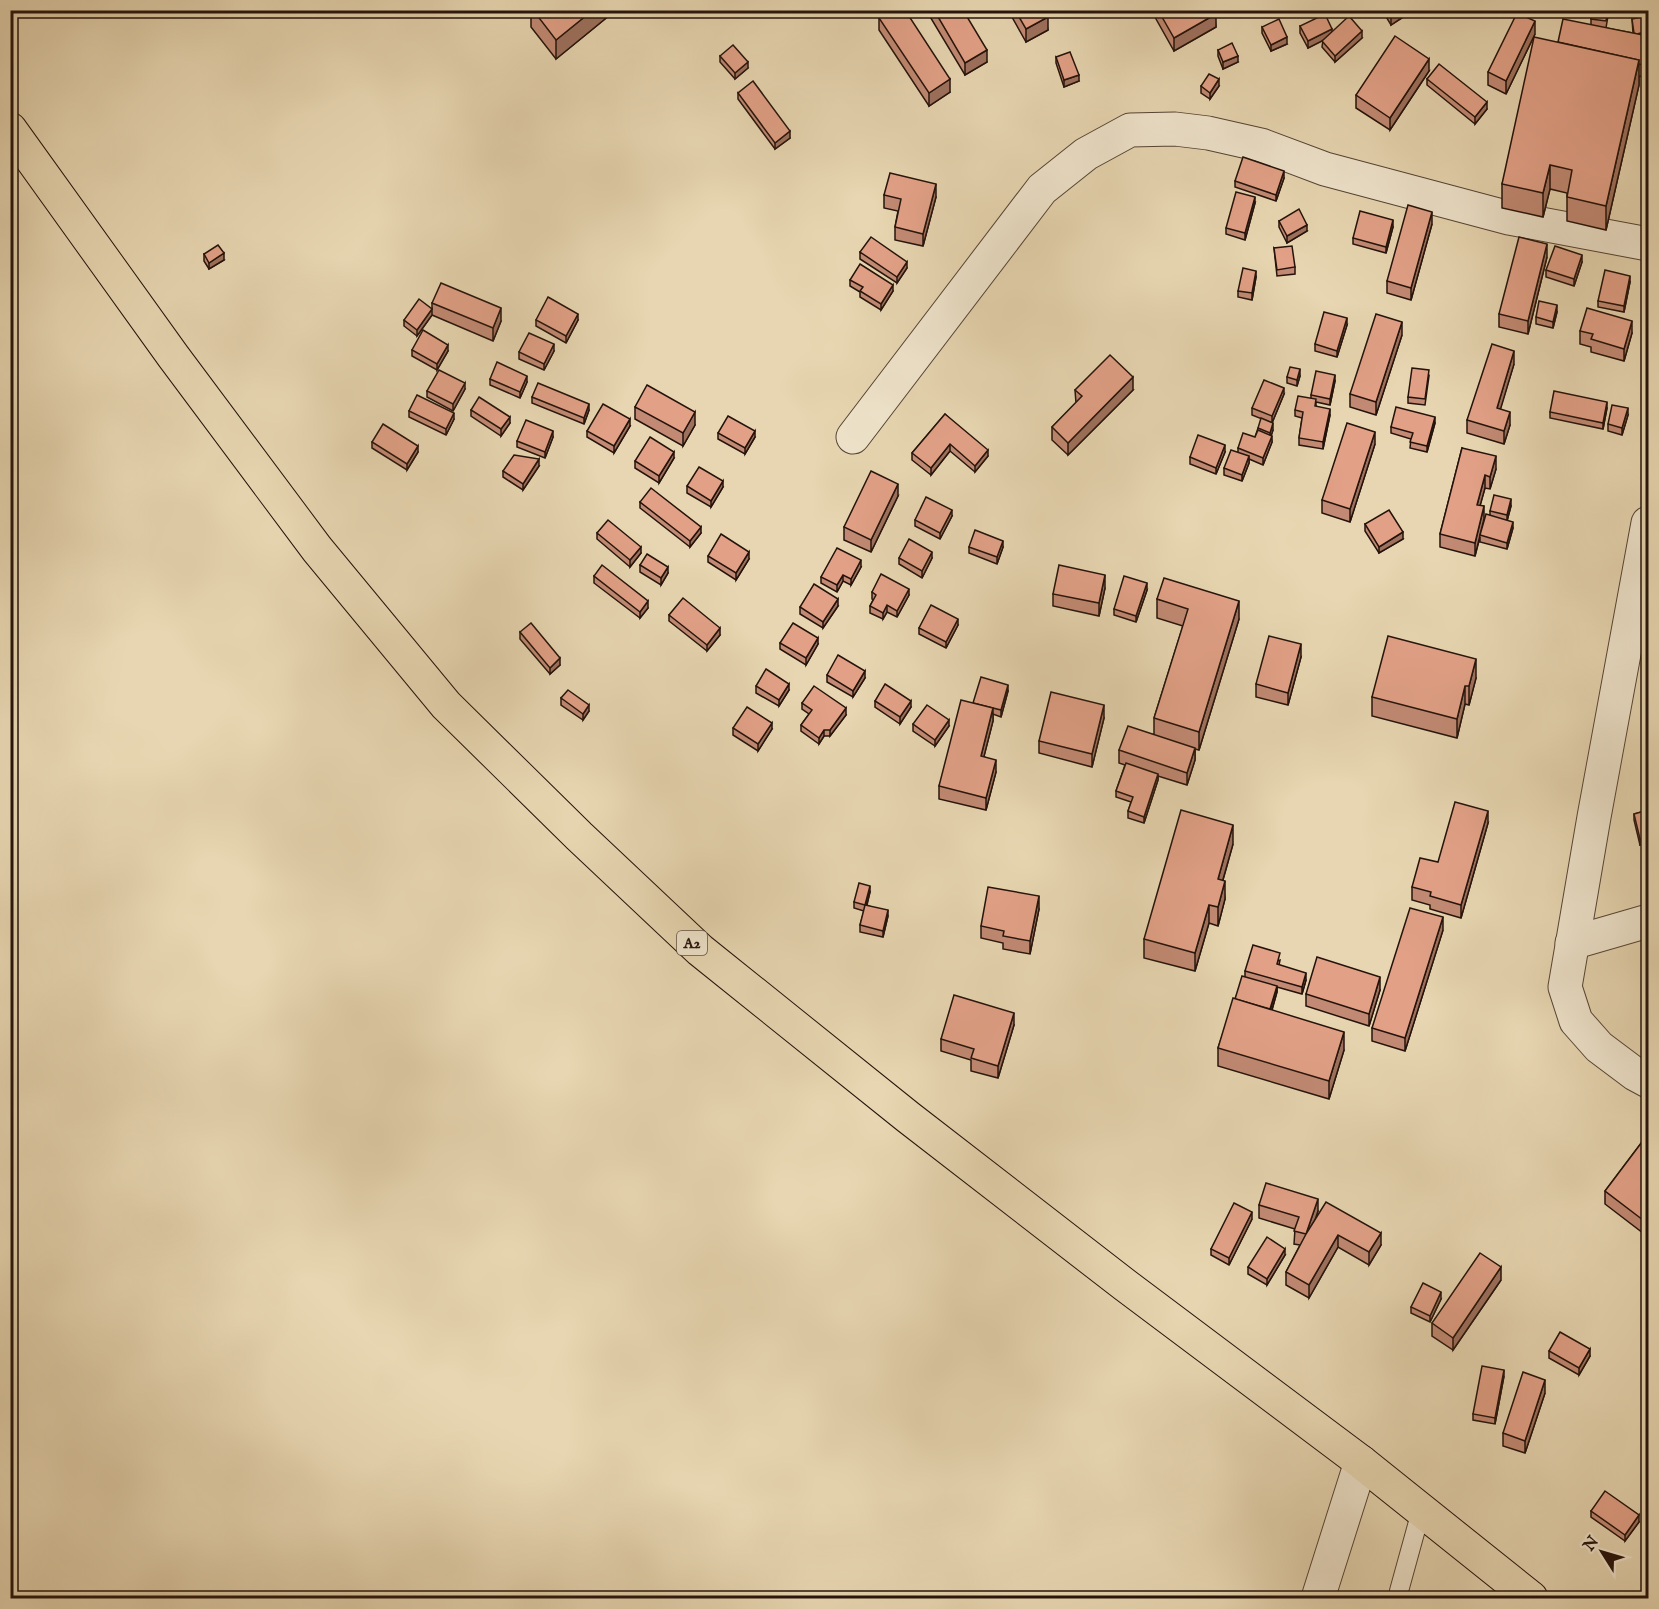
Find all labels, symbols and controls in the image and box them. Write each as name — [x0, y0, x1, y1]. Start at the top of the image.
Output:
road number: A2 — [677, 931, 707, 955]
north arrow — [1572, 1522, 1632, 1582]
text: N — [1579, 1533, 1604, 1557]

